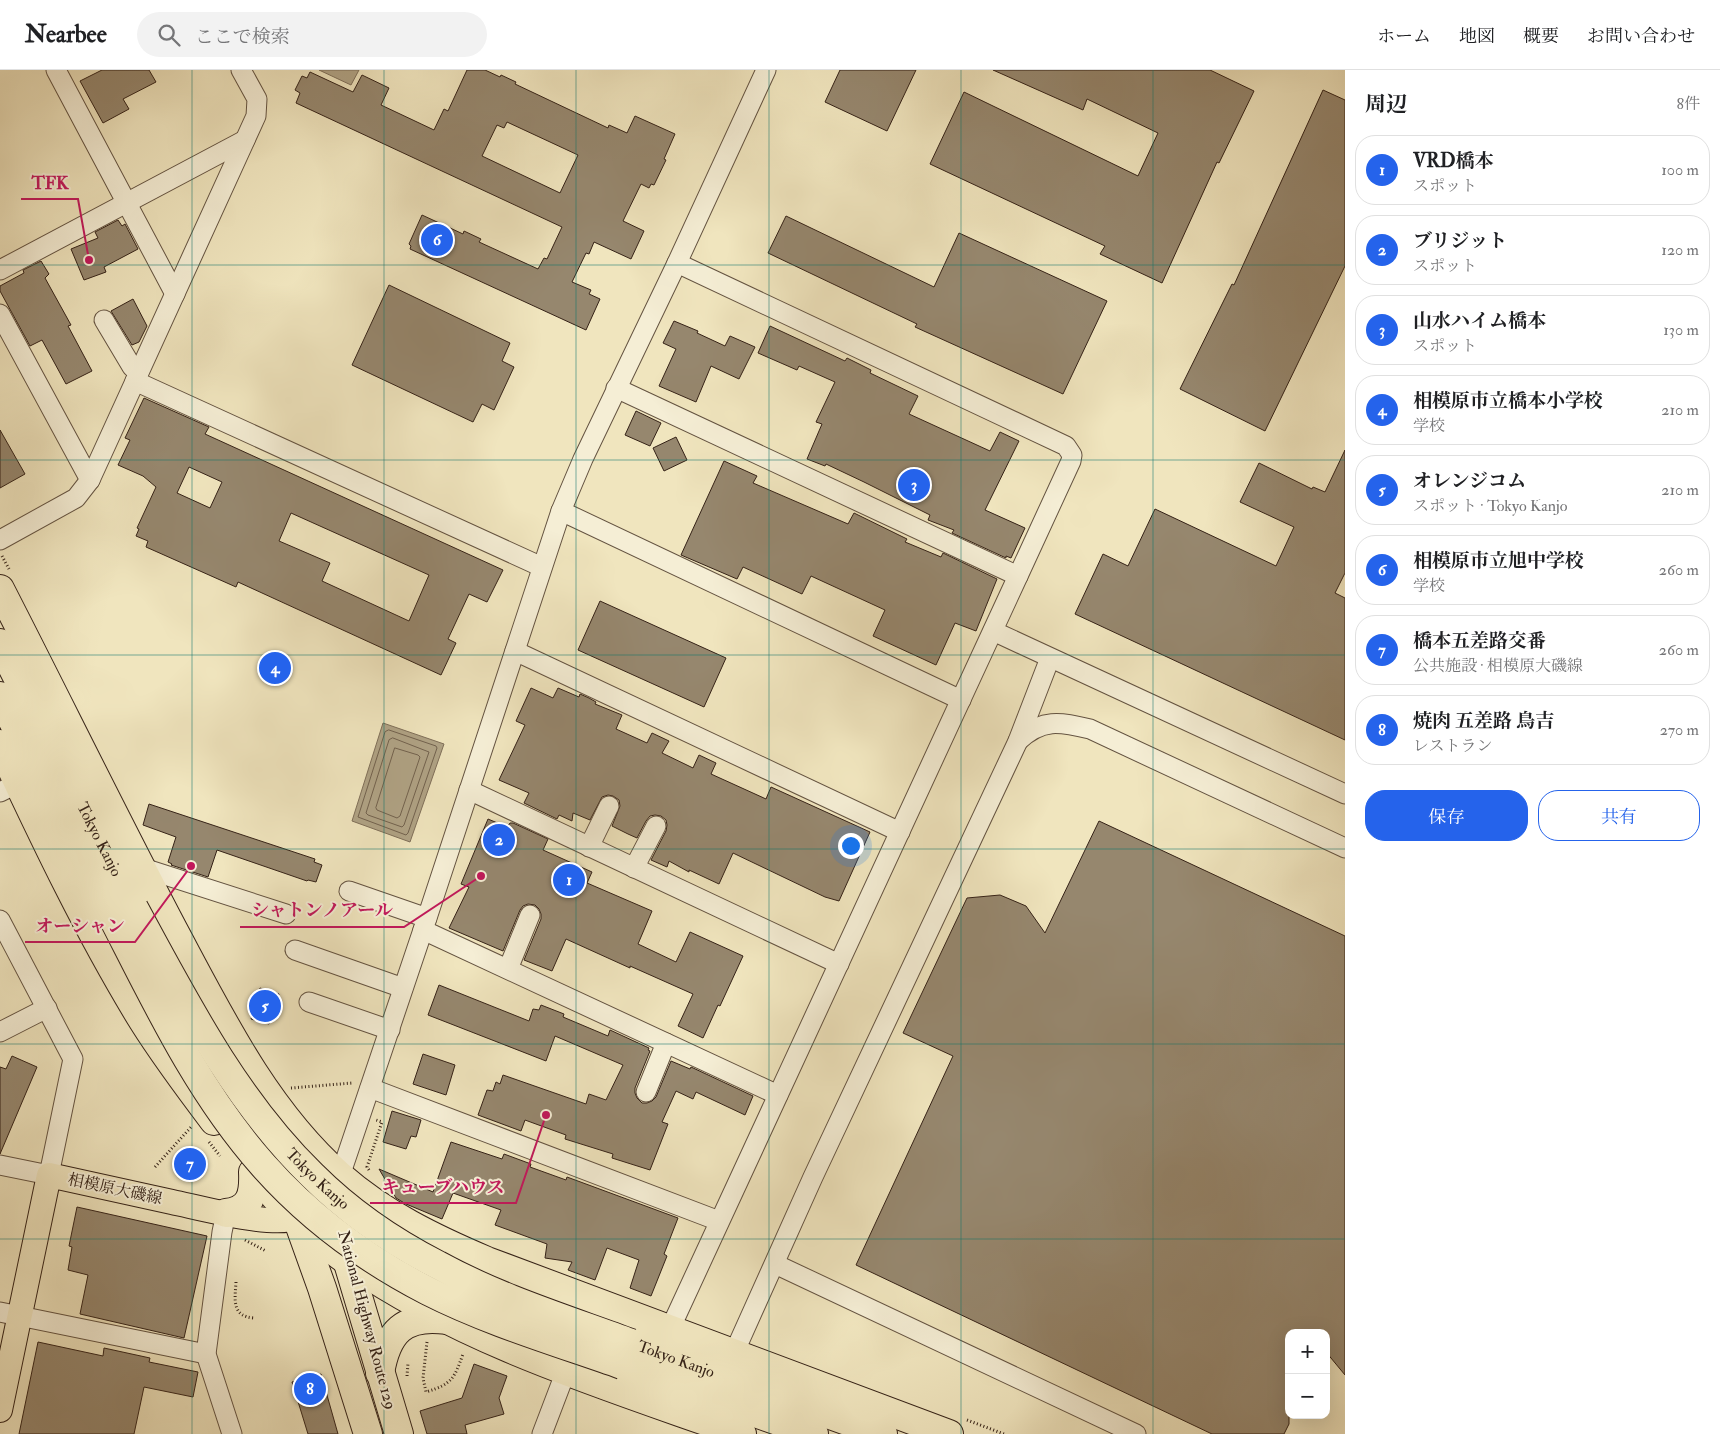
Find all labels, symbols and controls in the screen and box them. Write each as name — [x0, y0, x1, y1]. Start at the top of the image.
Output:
search box — [137, 12, 487, 57]
text: Nearbee — [25, 19, 107, 50]
icon: search — [155, 21, 183, 49]
text: ここで検索 — [195, 25, 290, 49]
text: ホーム — [1377, 25, 1431, 48]
text: 地図 — [1459, 25, 1495, 48]
text: 概要 — [1523, 25, 1559, 48]
text: お問い合わせ — [1587, 25, 1695, 48]
text: 周辺 — [1365, 91, 1407, 118]
text: 8件 — [1676, 94, 1700, 114]
text: VRD橋本 — [1413, 149, 1493, 173]
text: 1 — [1379, 160, 1385, 180]
text: 100 m — [1661, 160, 1699, 180]
callout: TFK — [21, 166, 78, 199]
text: TFK — [30, 172, 70, 195]
text: スポット — [1413, 176, 1477, 196]
pin: 6 — [421, 221, 453, 259]
text: ブリジット — [1413, 229, 1507, 253]
text: 2 — [1378, 240, 1386, 260]
text: 120 m — [1661, 240, 1699, 260]
text: スポット — [1413, 256, 1477, 276]
text: 山水ハイム橋本 — [1413, 309, 1546, 333]
text: 3 — [1379, 320, 1385, 340]
text: 130 m — [1663, 320, 1699, 340]
text: スポット — [1413, 336, 1477, 356]
text: 相模原市立橋本小学校 — [1413, 389, 1603, 413]
text: 4 — [1378, 400, 1386, 420]
text: 210 m — [1661, 400, 1699, 420]
text: 学校 — [1413, 416, 1445, 436]
pin: 3 — [898, 466, 930, 504]
text: オレンジコム — [1413, 469, 1526, 493]
text: 5 — [1378, 480, 1386, 500]
text: 210 m — [1661, 480, 1699, 500]
text: スポット · Tokyo Kanjo — [1413, 496, 1567, 516]
text: 相模原市立旭中学校 — [1413, 549, 1584, 573]
text: 6 — [1378, 560, 1386, 580]
text: 260 m — [1659, 560, 1699, 580]
text: 学校 — [1413, 576, 1445, 596]
text: 橋本五差路交番 — [1413, 629, 1546, 653]
text: 7 — [1378, 640, 1386, 660]
text: 260 m — [1659, 640, 1699, 660]
pin: 4 — [259, 649, 291, 687]
text: 公共施設 · 相模原大磯線 — [1413, 656, 1583, 676]
text: 焼肉 五差路 鳥吉 — [1413, 709, 1554, 733]
text: 8 — [1378, 720, 1386, 740]
text: 270 m — [1660, 720, 1699, 740]
text: レストラン — [1413, 736, 1493, 756]
button: 保存 — [1365, 790, 1528, 841]
button: 共有 — [1538, 790, 1700, 841]
street label: Tokyo Kanjo — [72, 799, 127, 880]
pin: 2 — [483, 821, 515, 859]
your location — [838, 833, 864, 859]
pin: 1 — [553, 861, 585, 899]
callout: シャトンノアール — [240, 894, 404, 927]
text: シャトンノアール — [251, 899, 393, 922]
callout: オーシャン — [25, 909, 135, 942]
text: オーシャン — [35, 915, 125, 938]
pin: 5 — [249, 987, 281, 1025]
street label: Tokyo Kanjo — [281, 1144, 354, 1214]
pin: 7 — [174, 1145, 206, 1183]
street label: 相模原大磯線 — [66, 1169, 164, 1209]
callout: キューブハウス — [370, 1170, 516, 1203]
text: キューブハウス — [381, 1176, 505, 1199]
street label: National Highway Route 129 — [333, 1228, 401, 1412]
map controls — [1285, 1329, 1330, 1419]
button: + — [1285, 1329, 1330, 1374]
street label: Tokyo Kanjo — [635, 1336, 718, 1382]
pin: 8 — [294, 1370, 326, 1408]
button: − — [1285, 1374, 1330, 1419]

